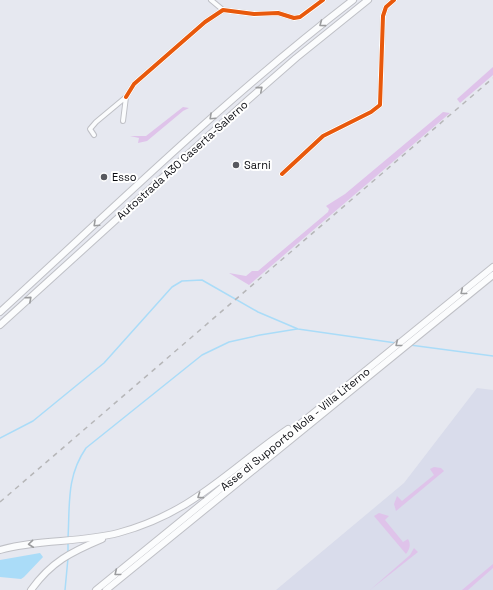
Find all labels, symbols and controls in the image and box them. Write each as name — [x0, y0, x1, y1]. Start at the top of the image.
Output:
one-way arrow — [319, 19, 326, 26]
one-way arrow — [255, 87, 262, 94]
street label: Autostrada A30 Caserta-Salerno — [113, 97, 251, 223]
one-way arrow — [210, 112, 217, 119]
place label: Sarni — [244, 158, 271, 172]
marker: Sarni — [231, 160, 241, 170]
place label: Esso — [112, 170, 137, 184]
marker: Esso — [99, 172, 109, 182]
one-way arrow — [93, 219, 101, 227]
one-way arrow — [460, 287, 467, 294]
one-way arrow — [24, 297, 32, 304]
one-way arrow — [396, 340, 403, 347]
street label: Asse di Supporto Nola - Villa Literno — [217, 364, 373, 494]
one-way arrow — [197, 492, 204, 499]
one-way arrow — [28, 540, 34, 549]
one-way arrow — [114, 568, 122, 575]

